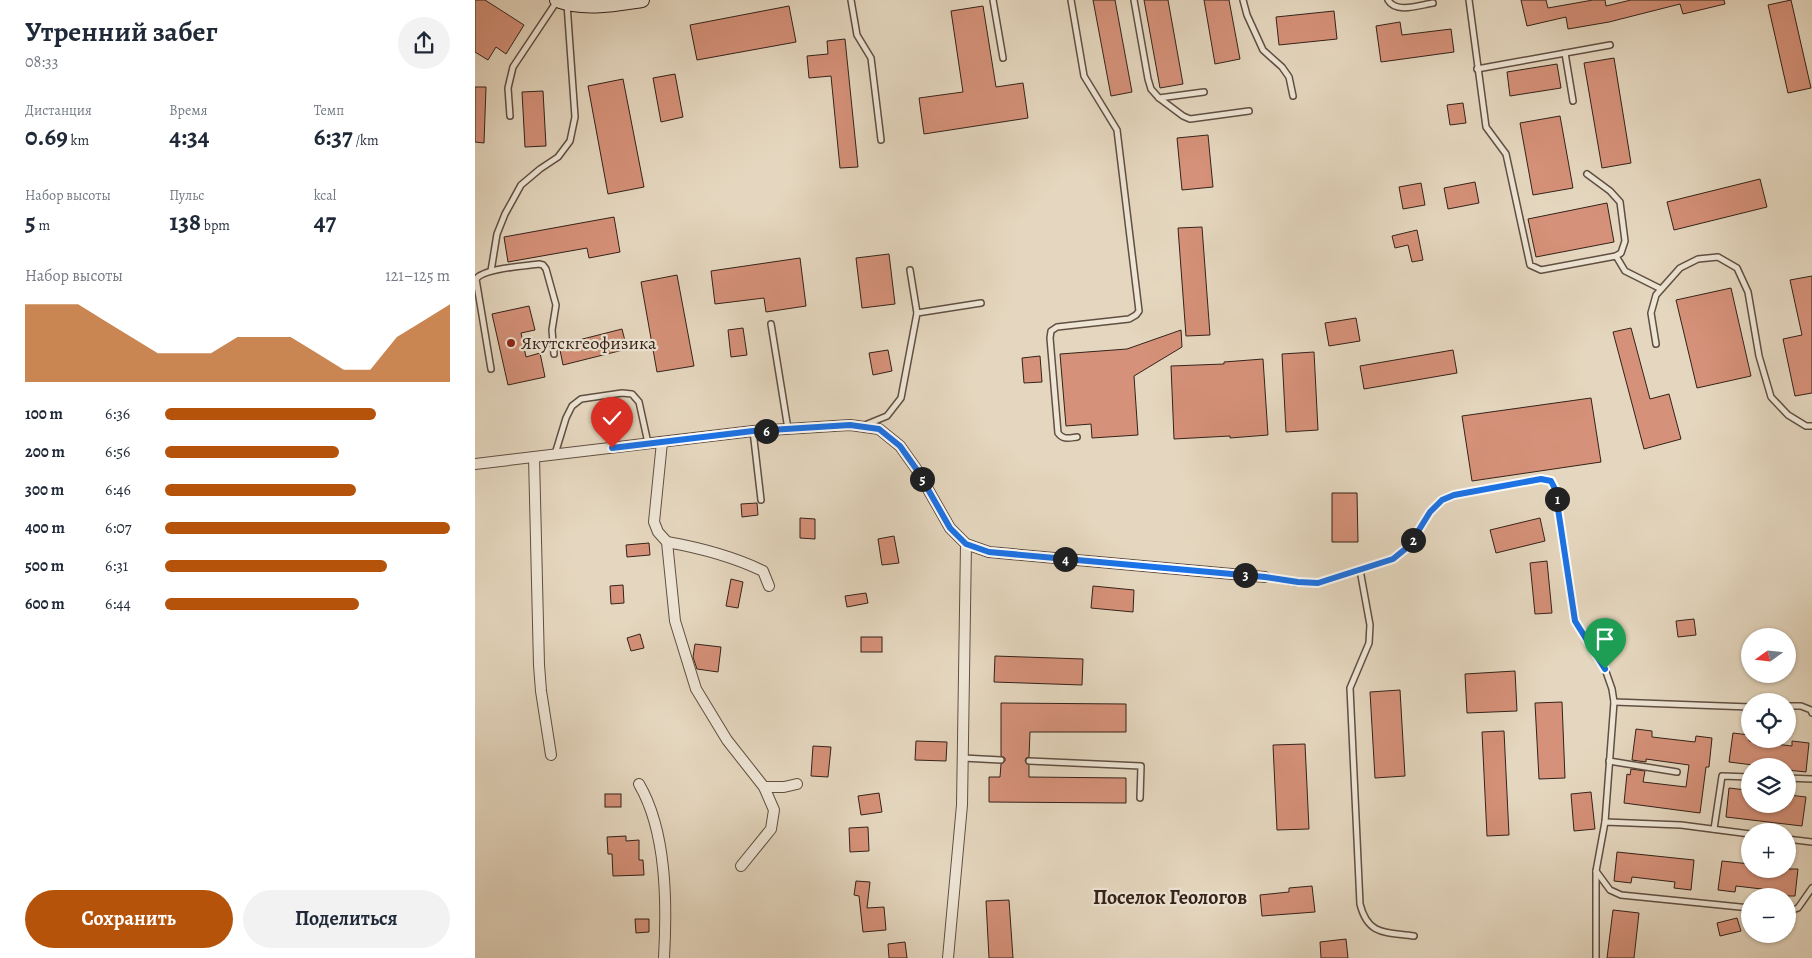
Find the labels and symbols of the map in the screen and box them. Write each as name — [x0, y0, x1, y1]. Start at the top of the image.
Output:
place label: Якутскгеофизика — [521, 331, 657, 355]
marker: Якутскгеофизика — [505, 337, 517, 349]
pin — [591, 397, 633, 448]
pin: 6 — [753, 418, 779, 444]
pin: 5 — [909, 466, 935, 492]
pin: 1 — [1545, 486, 1569, 512]
pin: 2 — [1401, 528, 1425, 552]
pin: 4 — [1053, 546, 1077, 572]
pin: 3 — [1233, 562, 1257, 588]
pin — [1584, 618, 1626, 669]
north arrow — [1741, 628, 1796, 682]
district label: Поселок Геологов — [1093, 884, 1247, 911]

